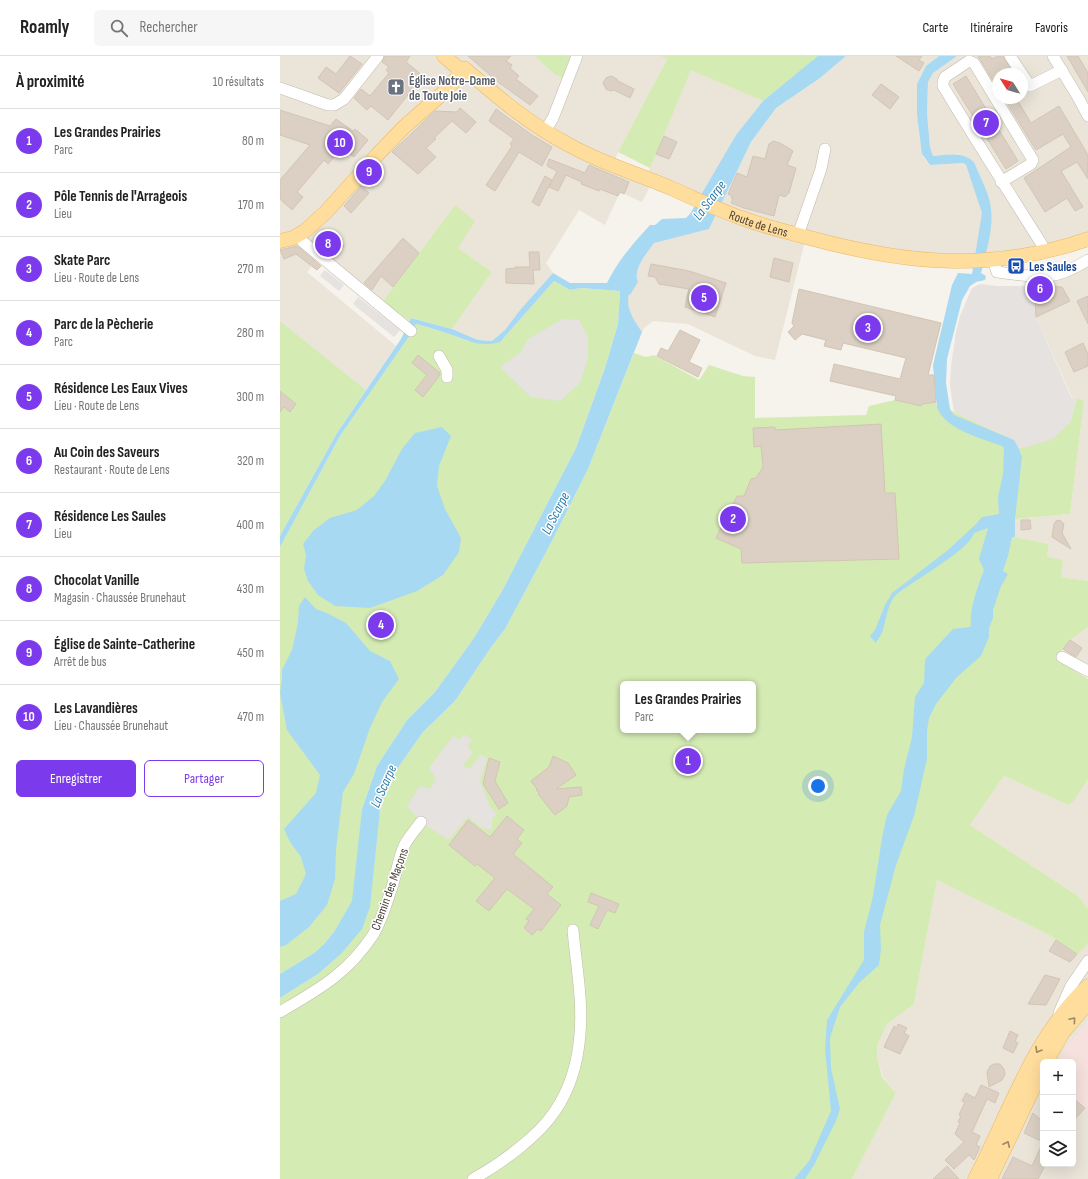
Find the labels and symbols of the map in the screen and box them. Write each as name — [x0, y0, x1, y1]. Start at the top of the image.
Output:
north arrow — [992, 68, 1028, 104]
place label: Église Notre-Dame de Toute Joie — [409, 73, 496, 104]
church icon: Église Notre-Dame de Toute Joie — [386, 77, 406, 97]
pin: 7 — [973, 108, 999, 138]
pin: 10 — [327, 128, 353, 158]
pin: 9 — [356, 157, 382, 187]
water label: La Scarpe — [689, 177, 730, 223]
street label: Route de Lens — [727, 207, 790, 241]
pin: 8 — [315, 229, 341, 259]
bus stop icon: Les Saules — [1006, 256, 1026, 276]
place label: Les Saules — [1029, 259, 1077, 275]
pin: 6 — [1027, 274, 1053, 304]
pin: 5 — [691, 283, 717, 313]
pin: 3 — [855, 313, 881, 343]
water label: La Scarpe — [538, 489, 573, 537]
pin: 2 — [720, 504, 746, 534]
pin: 4 — [368, 610, 394, 640]
pin: 1 — [675, 746, 701, 776]
water label: La Scarpe — [367, 762, 401, 810]
your location — [808, 776, 828, 796]
street label: Chemin des Maçons — [368, 846, 412, 933]
one-way arrow — [1068, 1017, 1075, 1024]
one-way arrow — [1036, 1046, 1043, 1053]
one-way arrow — [1002, 1140, 1010, 1148]

